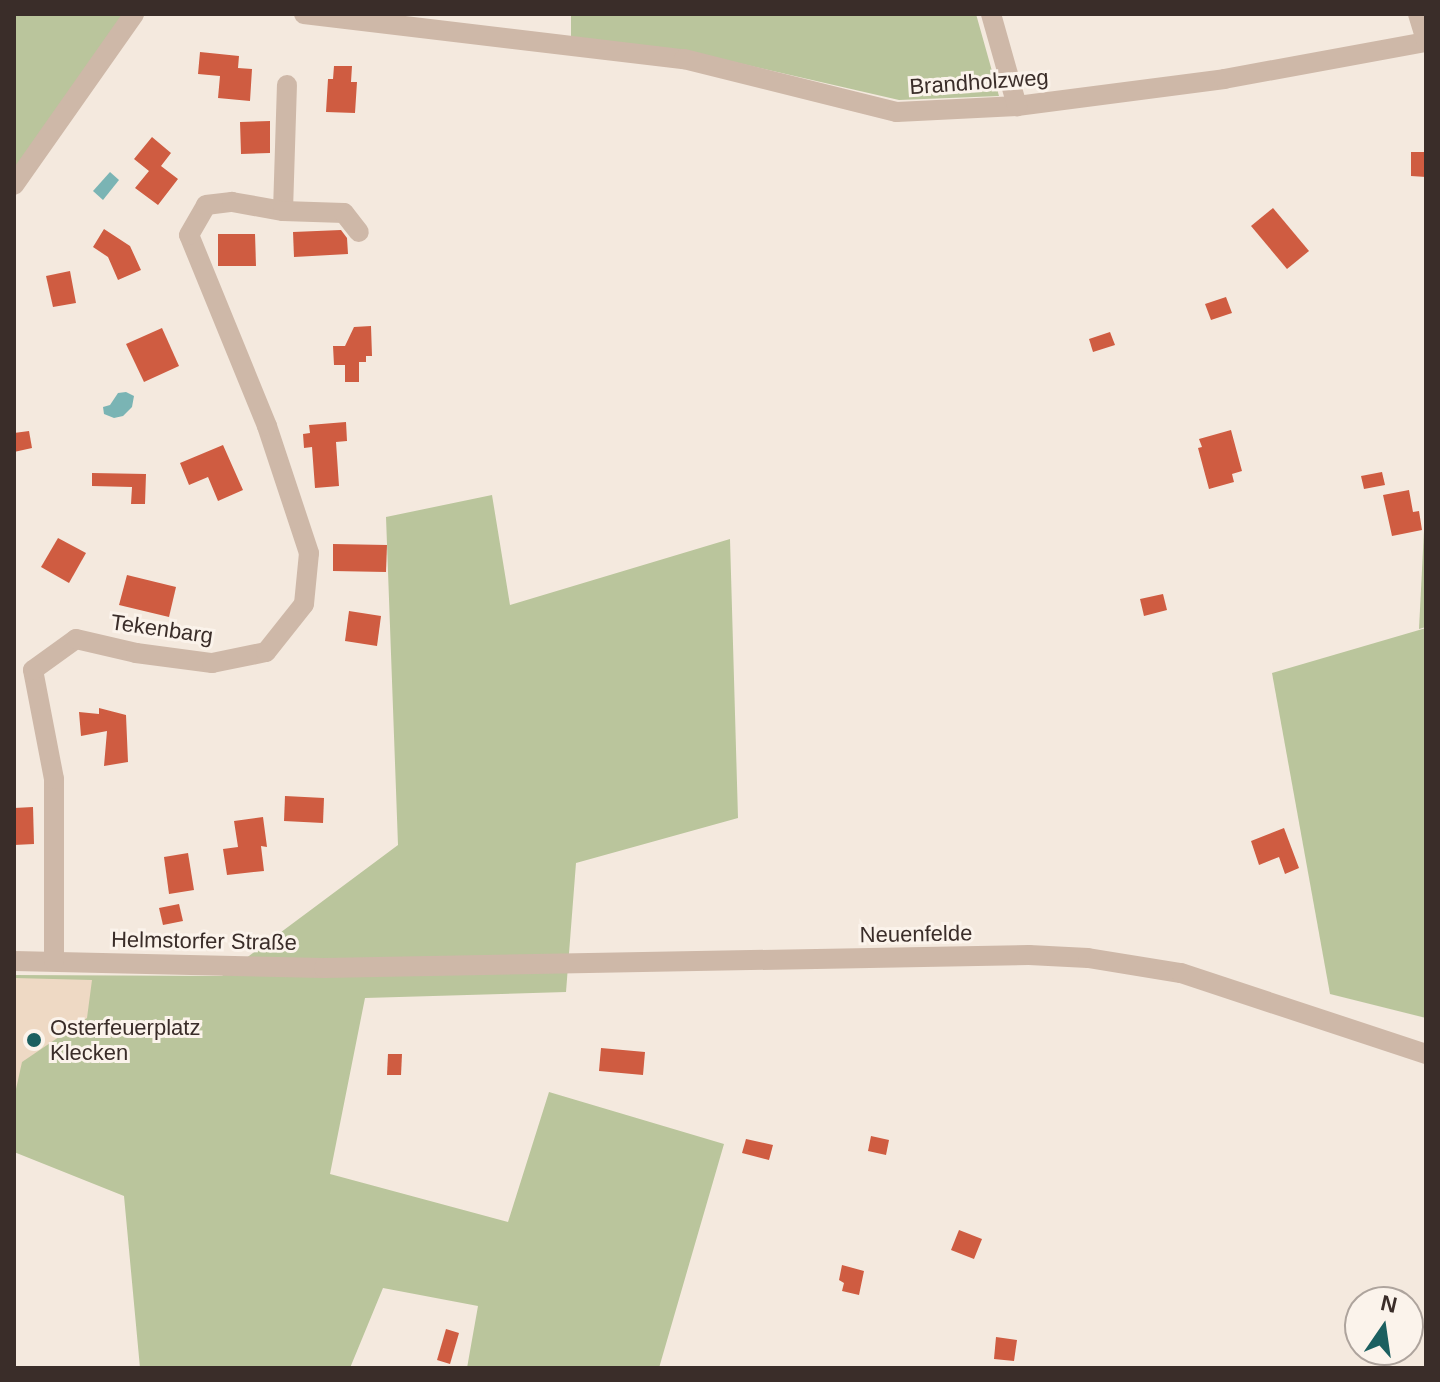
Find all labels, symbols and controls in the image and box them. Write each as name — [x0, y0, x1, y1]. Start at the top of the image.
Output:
street label: Brandholzweg — [909, 64, 1049, 100]
street label: Tekenbarg — [109, 609, 215, 649]
street label: Neuenfelde — [860, 920, 972, 948]
street label: Helmstorfer Straße — [111, 926, 297, 956]
place label: Osterfeuerplatz Klecken — [50, 1014, 200, 1066]
marker: Osterfeuerplatz Klecken — [25, 1031, 43, 1049]
north arrow — [1344, 1286, 1424, 1366]
text: N — [1379, 1290, 1400, 1318]

